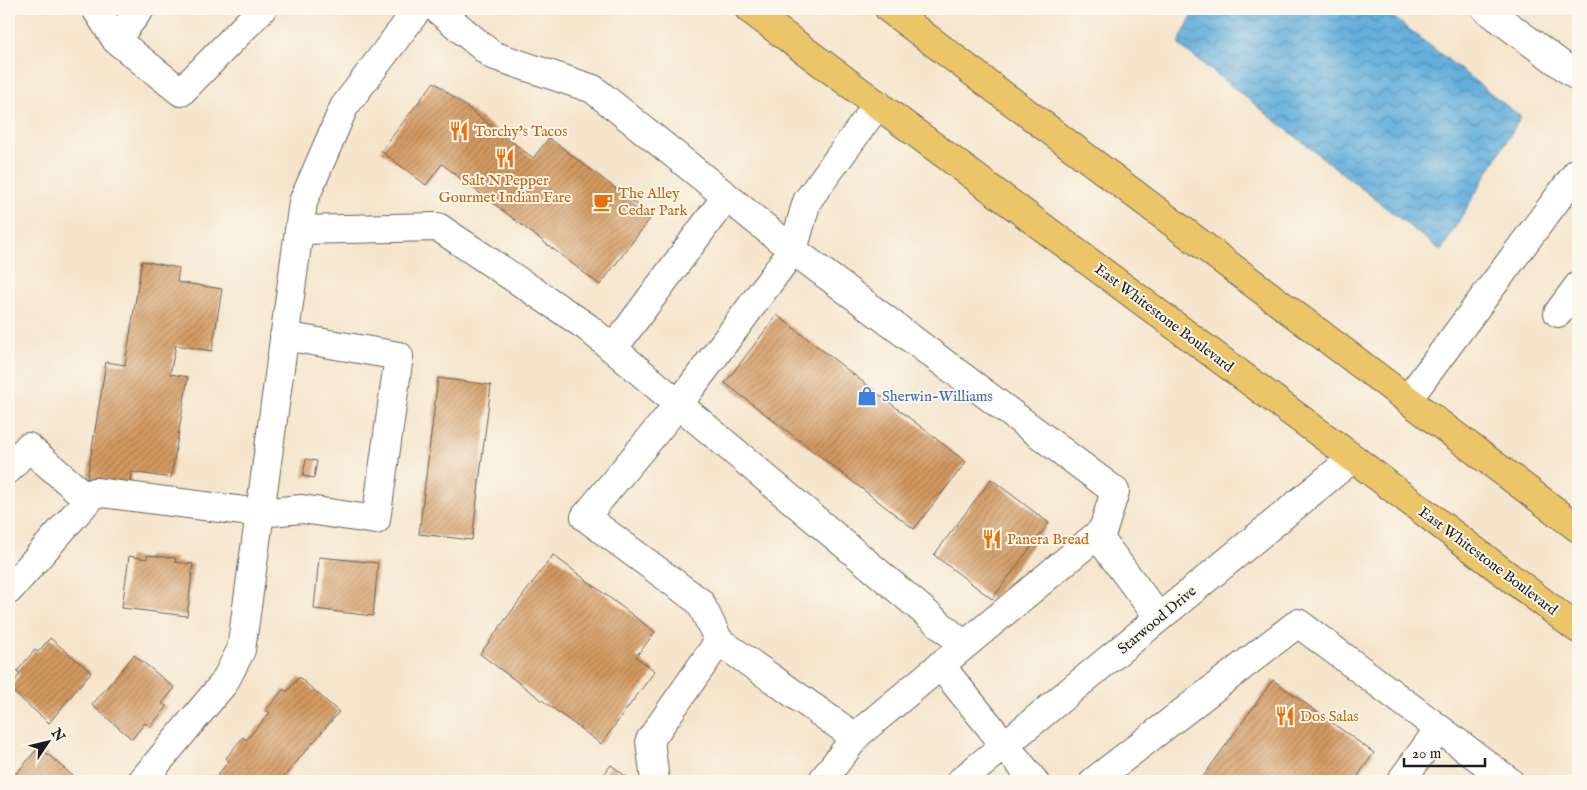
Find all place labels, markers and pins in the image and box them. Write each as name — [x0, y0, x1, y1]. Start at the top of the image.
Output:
restaurant icon: Torchy's Tacos — [448, 120, 470, 142]
place label: Torchy's Tacos — [474, 122, 567, 141]
restaurant icon: Salt N Pepper Gourmet Indian Fare — [494, 147, 516, 169]
place label: Salt N Pepper Gourmet Indian Fare — [439, 171, 571, 207]
place label: The Alley Cedar Park — [618, 184, 688, 220]
cafe icon: The Alley Cedar Park — [592, 191, 614, 213]
shop icon: Sherwin-Williams — [856, 385, 878, 407]
place label: Sherwin-Williams — [882, 387, 993, 406]
restaurant icon: Panera Bread — [981, 528, 1003, 550]
place label: Panera Bread — [1007, 530, 1090, 549]
restaurant icon: Dos Salas — [1274, 705, 1296, 727]
place label: Dos Salas — [1300, 707, 1359, 726]

